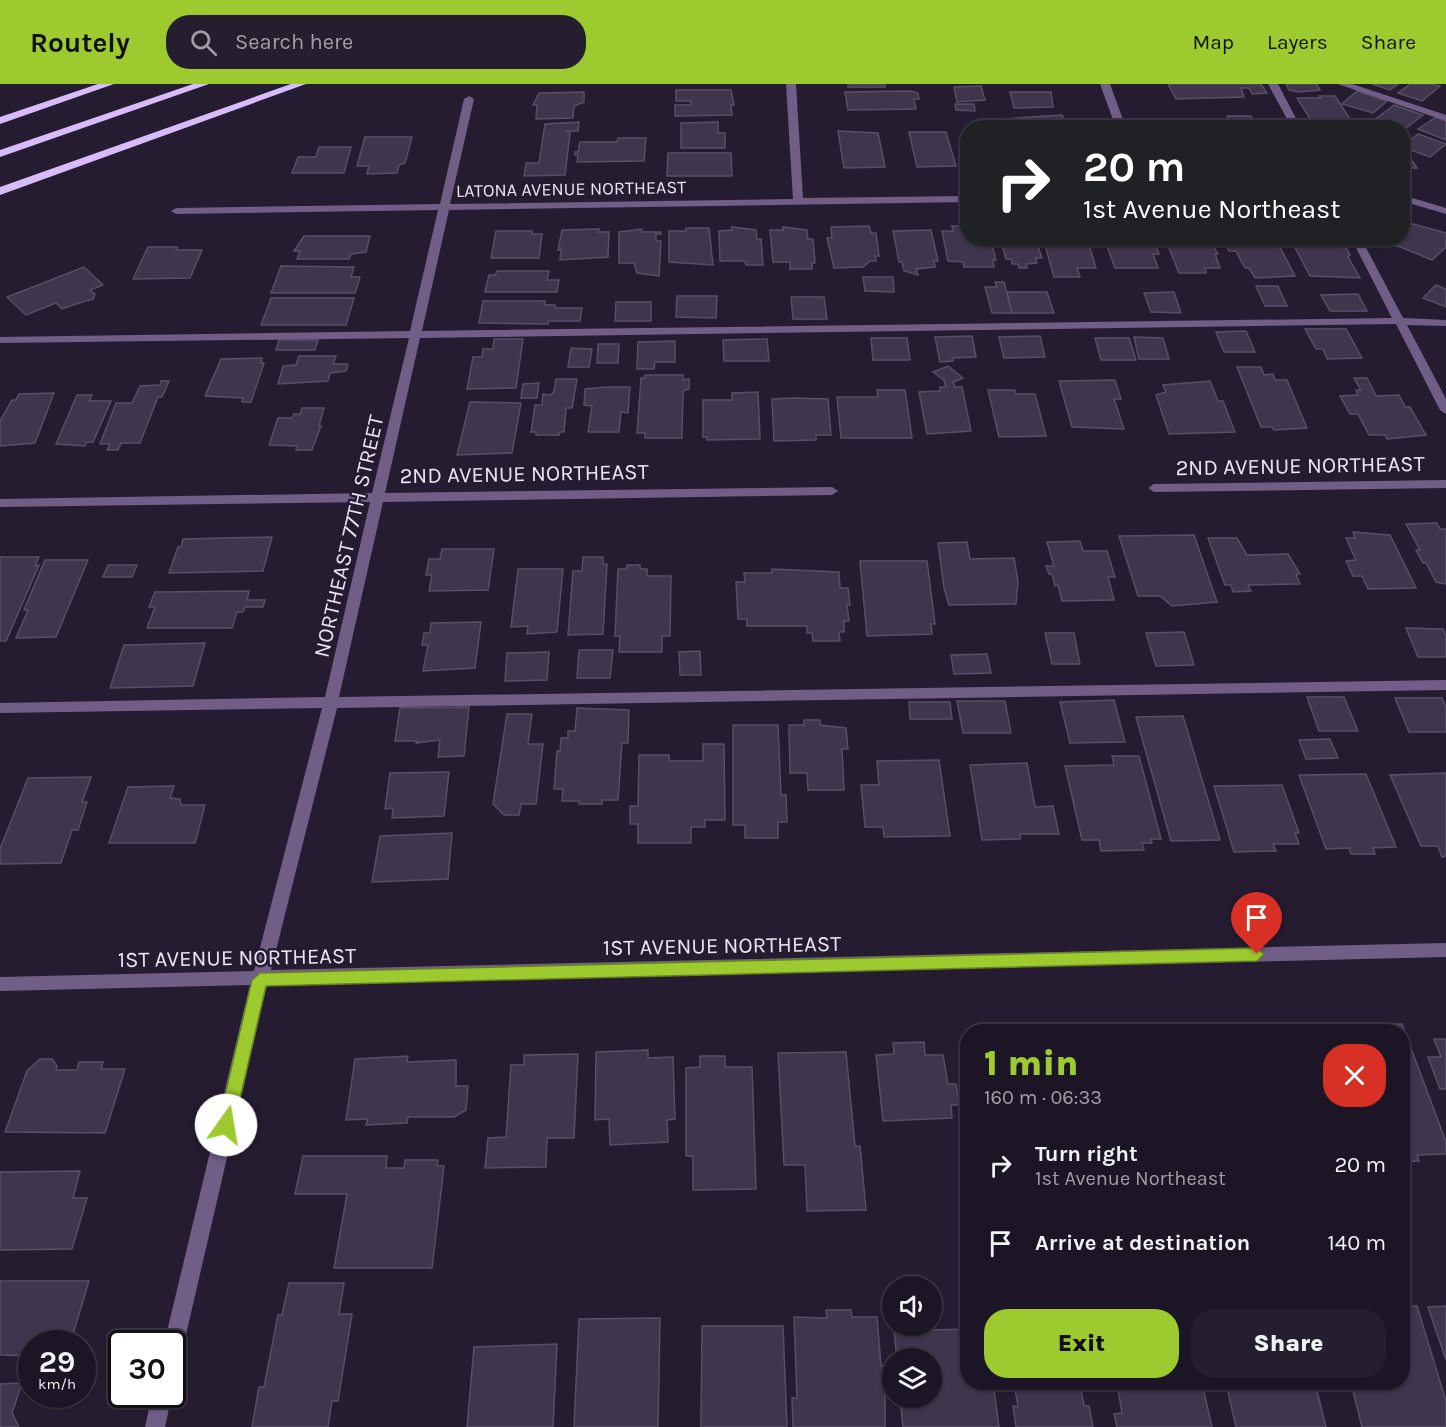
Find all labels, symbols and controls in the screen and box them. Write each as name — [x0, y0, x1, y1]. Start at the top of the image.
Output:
search box — [166, 15, 586, 69]
text: Routely — [30, 26, 130, 59]
icon: search — [187, 26, 220, 59]
text: Search here — [235, 29, 353, 55]
text: Map — [1192, 30, 1234, 54]
text: Layers — [1267, 30, 1328, 54]
text: Share — [1361, 30, 1416, 54]
text: 20 m — [1083, 142, 1185, 192]
icon: right — [984, 144, 1062, 222]
street label: LATONA AVENUE NORTHEAST — [456, 176, 686, 202]
text: 1st Avenue Northeast — [1083, 193, 1340, 225]
street label: NORTHEAST 77TH STREET — [308, 412, 390, 660]
street label: 2ND AVENUE NORTHEAST — [1175, 451, 1425, 481]
street label: 2ND AVENUE NORTHEAST — [399, 459, 649, 489]
pin — [1231, 892, 1282, 954]
icon: arrive — [1240, 901, 1273, 934]
street label: 1ST AVENUE NORTHEAST — [603, 931, 841, 961]
street label: 1ST AVENUE NORTHEAST — [118, 943, 356, 973]
text: 1 min — [984, 1042, 1078, 1084]
button: close — [1323, 1044, 1386, 1107]
text: 160 m · 06:33 — [984, 1086, 1102, 1109]
position arrow — [194, 1093, 258, 1157]
text: Turn right — [1035, 1141, 1138, 1167]
icon: right — [984, 1149, 1017, 1182]
text: 20 m — [1334, 1152, 1386, 1178]
text: 1st Avenue Northeast — [1035, 1167, 1226, 1190]
icon: arrive — [984, 1227, 1017, 1260]
text: Arrive at destination — [1035, 1230, 1250, 1256]
text: 140 m — [1328, 1230, 1386, 1256]
map controls — [882, 1276, 942, 1408]
button: sound — [882, 1276, 942, 1336]
button: Exit — [984, 1309, 1179, 1378]
button: Share — [1191, 1309, 1386, 1378]
speed limit sign: 30 — [108, 1330, 186, 1408]
text: 29 — [39, 1344, 75, 1380]
button: layers — [882, 1348, 942, 1408]
text: km/h — [38, 1375, 76, 1393]

